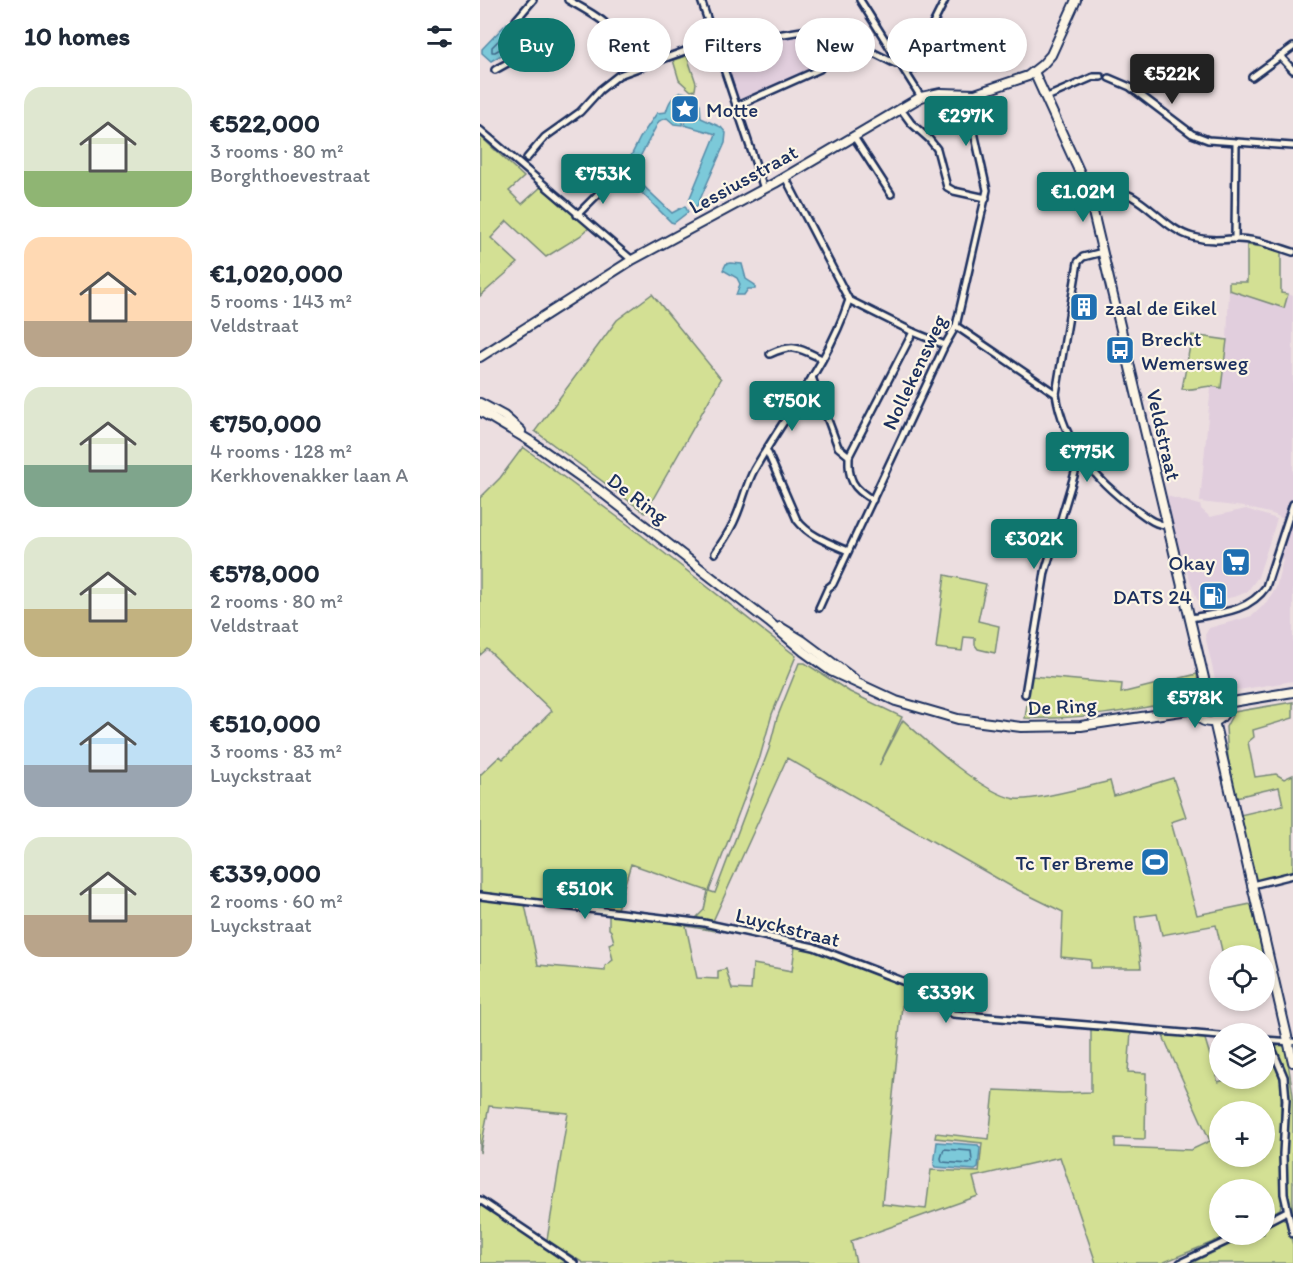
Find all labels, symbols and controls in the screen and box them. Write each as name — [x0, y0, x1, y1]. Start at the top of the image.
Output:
chip: Buy — [498, 18, 575, 72]
chip: Rent — [587, 18, 671, 72]
chip: Filters — [683, 18, 783, 72]
chip: New — [795, 18, 875, 72]
chip: Apartment — [887, 18, 1027, 72]
text: 10 homes — [24, 20, 130, 52]
icon: filters — [423, 20, 456, 53]
pin: €522K — [1130, 54, 1214, 105]
text: €522K — [1144, 61, 1200, 85]
place icon: Motte — [669, 93, 701, 125]
pin: €297K — [924, 96, 1008, 147]
place label: Motte — [706, 97, 758, 122]
text: €297K — [938, 103, 994, 127]
text: €522,000 — [210, 107, 320, 139]
icon: home — [72, 111, 144, 183]
text: 3 rooms · 80 m² — [210, 139, 343, 163]
street label: Lessiusstraat — [684, 139, 802, 219]
pin: €753K — [561, 154, 645, 205]
text: €753K — [575, 161, 631, 185]
text: Borghthoevestraat — [210, 163, 370, 187]
pin: €1.02M — [1034, 172, 1132, 223]
text: €1.02M — [1051, 179, 1115, 203]
text: €1,020,000 — [210, 257, 343, 289]
icon: home — [72, 261, 144, 333]
text: 5 rooms · 143 m² — [210, 289, 352, 313]
building icon: zaal de Eikel — [1068, 291, 1100, 323]
place label: zaal de Eikel — [1105, 295, 1217, 320]
street label: Nollekensweg — [876, 310, 952, 434]
text: Veldstraat — [210, 313, 299, 337]
place label: Brecht Wemersweg — [1141, 326, 1249, 375]
bus stop icon: Brecht Wemersweg — [1104, 334, 1136, 366]
pin: €750K — [750, 381, 834, 432]
street label: Veldstraat — [1141, 387, 1187, 483]
text: €750K — [764, 388, 820, 412]
text: €750,000 — [210, 407, 322, 439]
icon: home — [72, 411, 144, 483]
pin: €775K — [1045, 432, 1129, 483]
text: 4 rooms · 128 m² — [210, 439, 352, 463]
text: €775K — [1060, 439, 1114, 463]
text: Kerkhovenakker laan A — [210, 463, 408, 487]
street label: De Ring — [603, 467, 674, 529]
pin: €302K — [992, 519, 1076, 570]
text: €302K — [1005, 526, 1063, 550]
supermarket icon: Okay — [1220, 546, 1252, 578]
place label: Okay — [1168, 550, 1215, 575]
text: €578,000 — [210, 557, 320, 589]
icon: home — [72, 561, 144, 633]
fuel station icon: DATS 24 — [1197, 580, 1229, 612]
place label: DATS 24 — [1113, 584, 1192, 609]
text: 2 rooms · 80 m² — [210, 589, 343, 613]
text: Veldstraat — [210, 613, 299, 637]
pin: €578K — [1153, 678, 1237, 729]
text: €578K — [1167, 685, 1223, 709]
street label: De Ring — [1027, 692, 1098, 720]
text: €510,000 — [210, 707, 321, 739]
icon: home — [72, 711, 144, 783]
text: 3 rooms · 83 m² — [210, 739, 342, 763]
text: Luyckstraat — [210, 763, 312, 787]
sports icon: Tc Ter Breme — [1139, 846, 1171, 878]
place label: Tc Ter Breme — [1015, 850, 1134, 875]
text: €339,000 — [210, 857, 321, 889]
icon: home — [72, 861, 144, 933]
pin: €510K — [543, 869, 627, 920]
text: €510K — [557, 876, 613, 900]
text: 2 rooms · 60 m² — [210, 889, 343, 913]
street label: Luyckstraat — [733, 902, 843, 952]
text: Luyckstraat — [210, 913, 312, 937]
map controls — [1209, 945, 1275, 1245]
button: locate — [1209, 945, 1275, 1011]
pin: €339K — [904, 973, 988, 1024]
text: €339K — [918, 980, 974, 1004]
button: layers — [1209, 1023, 1275, 1089]
button: + — [1209, 1101, 1275, 1167]
button: − — [1209, 1179, 1275, 1245]

